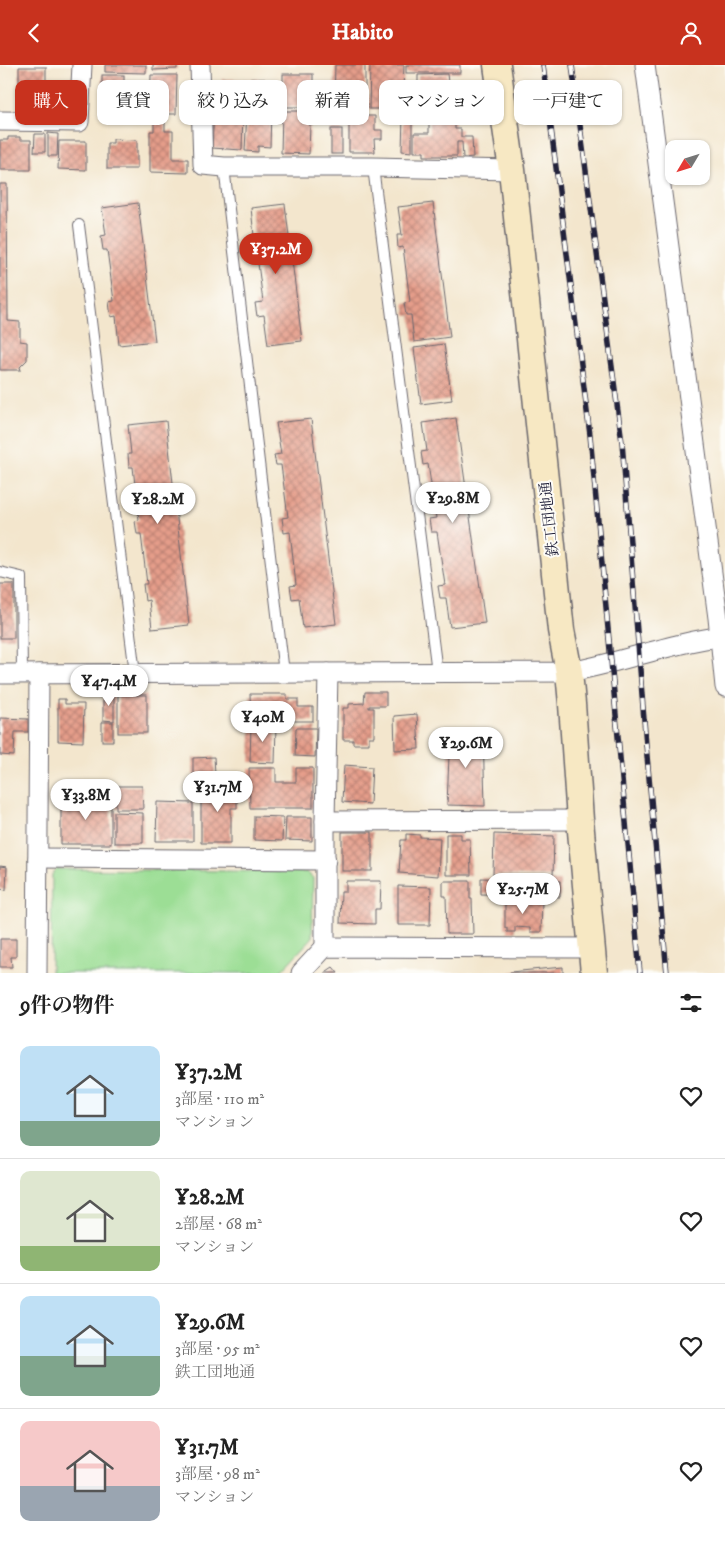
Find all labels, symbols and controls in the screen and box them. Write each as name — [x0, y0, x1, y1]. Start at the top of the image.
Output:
icon: back — [20, 19, 48, 47]
text: Habito — [332, 19, 393, 46]
icon: person — [677, 19, 705, 47]
chip: 購入 — [15, 80, 87, 125]
chip: 賃貸 — [97, 80, 169, 125]
chip: 絞り込み — [179, 80, 287, 125]
chip: 新着 — [297, 80, 369, 125]
chip: マンション — [379, 80, 504, 125]
chip: 一戸建て — [514, 80, 622, 125]
north arrow — [665, 140, 710, 185]
map controls — [665, 140, 710, 185]
pin: ¥37.2M — [235, 233, 317, 275]
text: ¥37.2M — [250, 239, 302, 259]
pin: ¥29.8M — [412, 481, 494, 524]
street label: 鉄工団地通 — [536, 481, 563, 557]
pin: ¥28.2M — [117, 483, 199, 525]
text: ¥29.8M — [427, 488, 480, 508]
text: ¥28.2M — [132, 489, 184, 509]
pin: ¥47.4M — [68, 665, 150, 707]
text: ¥47.4M — [81, 671, 137, 691]
pin: ¥40M — [233, 701, 293, 743]
text: ¥40M — [241, 707, 285, 727]
pin: ¥29.6M — [425, 727, 507, 769]
text: ¥29.6M — [439, 733, 493, 753]
pin: ¥31.7M — [177, 771, 259, 813]
text: ¥31.7M — [194, 777, 242, 797]
pin: ¥33.8M — [45, 779, 127, 821]
text: ¥33.8M — [61, 785, 111, 805]
pin: ¥25.7M — [482, 873, 564, 915]
text: ¥25.7M — [497, 879, 549, 899]
icon: filters — [677, 989, 705, 1017]
text: 9件の物件 — [20, 993, 114, 1019]
text: ¥37.2M — [175, 1060, 242, 1086]
icon: home — [60, 1066, 120, 1126]
icon: heart — [677, 1082, 705, 1110]
text: 3部屋 · 110 m² — [175, 1089, 264, 1109]
text: マンション — [175, 1112, 254, 1132]
text: ¥28.2M — [175, 1185, 244, 1211]
icon: home — [60, 1191, 120, 1251]
icon: heart — [677, 1207, 705, 1235]
text: 2部屋 · 68 m² — [175, 1214, 262, 1234]
text: マンション — [175, 1237, 254, 1257]
text: ¥29.6M — [175, 1310, 245, 1336]
icon: home — [60, 1316, 120, 1376]
icon: heart — [677, 1332, 705, 1360]
text: 3部屋 · 95 m² — [175, 1339, 260, 1359]
text: 鉄工団地通 — [175, 1362, 255, 1382]
text: ¥31.7M — [175, 1435, 239, 1461]
icon: home — [60, 1441, 120, 1501]
icon: heart — [677, 1457, 705, 1485]
text: 3部屋 · 98 m² — [175, 1464, 260, 1484]
text: マンション — [175, 1487, 254, 1507]

